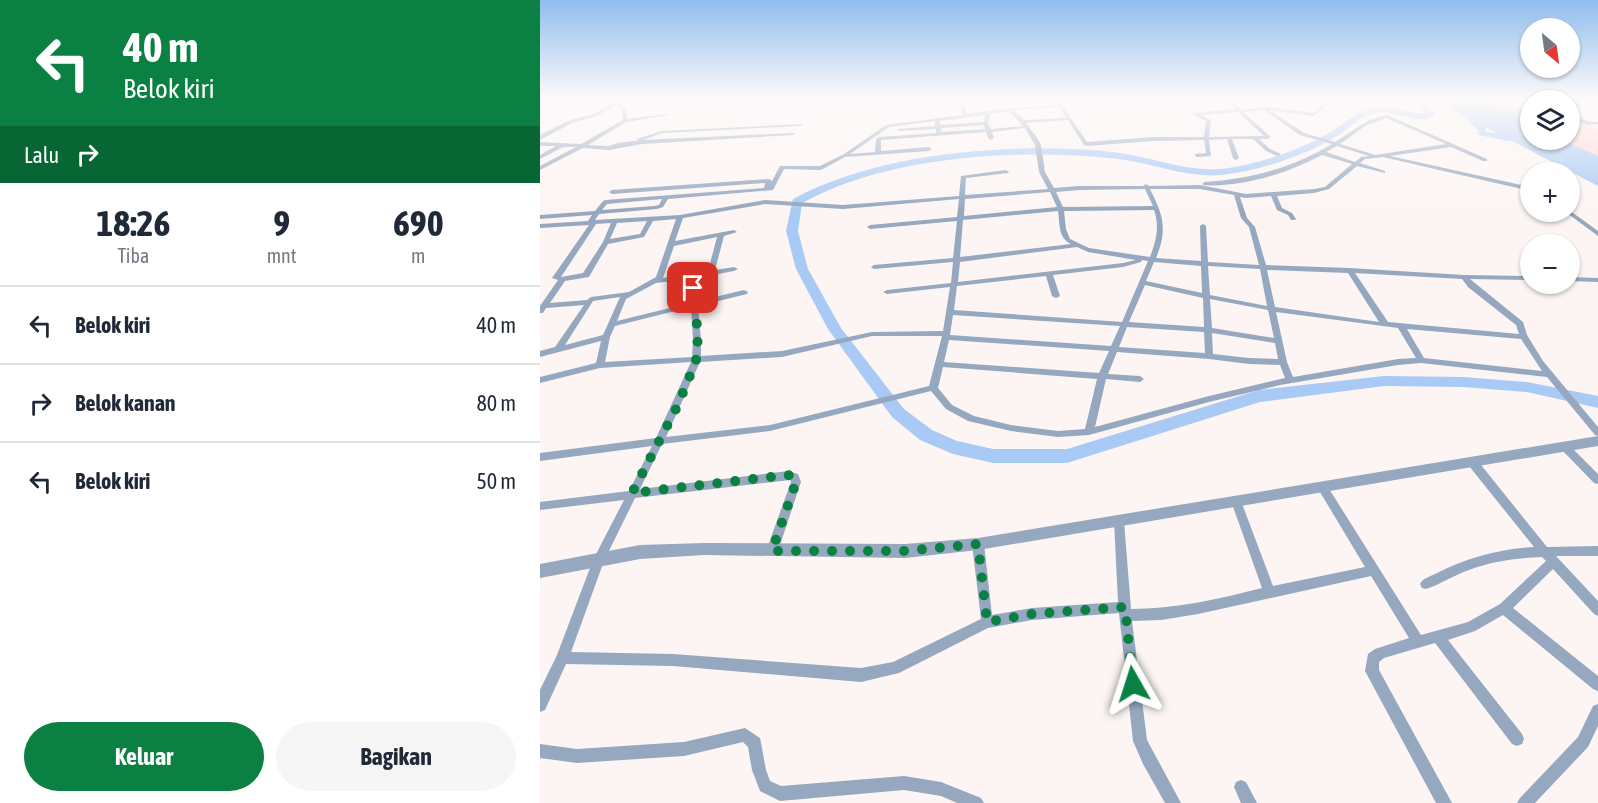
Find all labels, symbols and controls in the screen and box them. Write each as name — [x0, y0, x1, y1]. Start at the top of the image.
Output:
north arrow — [1520, 18, 1580, 78]
map controls — [1520, 18, 1580, 294]
text: 40 m — [123, 23, 198, 71]
icon: left — [24, 24, 102, 102]
text: Belok kiri — [123, 73, 215, 104]
button: layers — [1520, 90, 1580, 150]
icon: right — [71, 138, 104, 171]
text: Lalu — [24, 142, 59, 168]
button: + — [1520, 162, 1580, 222]
text: 18:26 — [96, 202, 170, 244]
text: 9 — [273, 202, 290, 244]
text: 690 — [393, 202, 444, 244]
button: − — [1520, 234, 1580, 294]
text: Tiba — [117, 244, 149, 267]
text: mnt — [267, 244, 297, 267]
text: m — [411, 244, 425, 267]
pin — [667, 262, 718, 313]
icon: arrive — [676, 271, 709, 304]
icon: left — [24, 309, 57, 342]
text: Belok kiri — [75, 312, 150, 338]
text: 40 m — [476, 312, 516, 338]
icon: right — [24, 387, 57, 420]
text: Belok kanan — [75, 390, 176, 416]
text: 80 m — [476, 390, 516, 416]
icon: left — [24, 465, 57, 498]
text: Belok kiri — [75, 468, 150, 494]
text: 50 m — [476, 468, 516, 494]
position arrow — [1101, 652, 1165, 716]
button: Keluar — [24, 722, 264, 791]
button: Bagikan — [276, 722, 516, 791]

